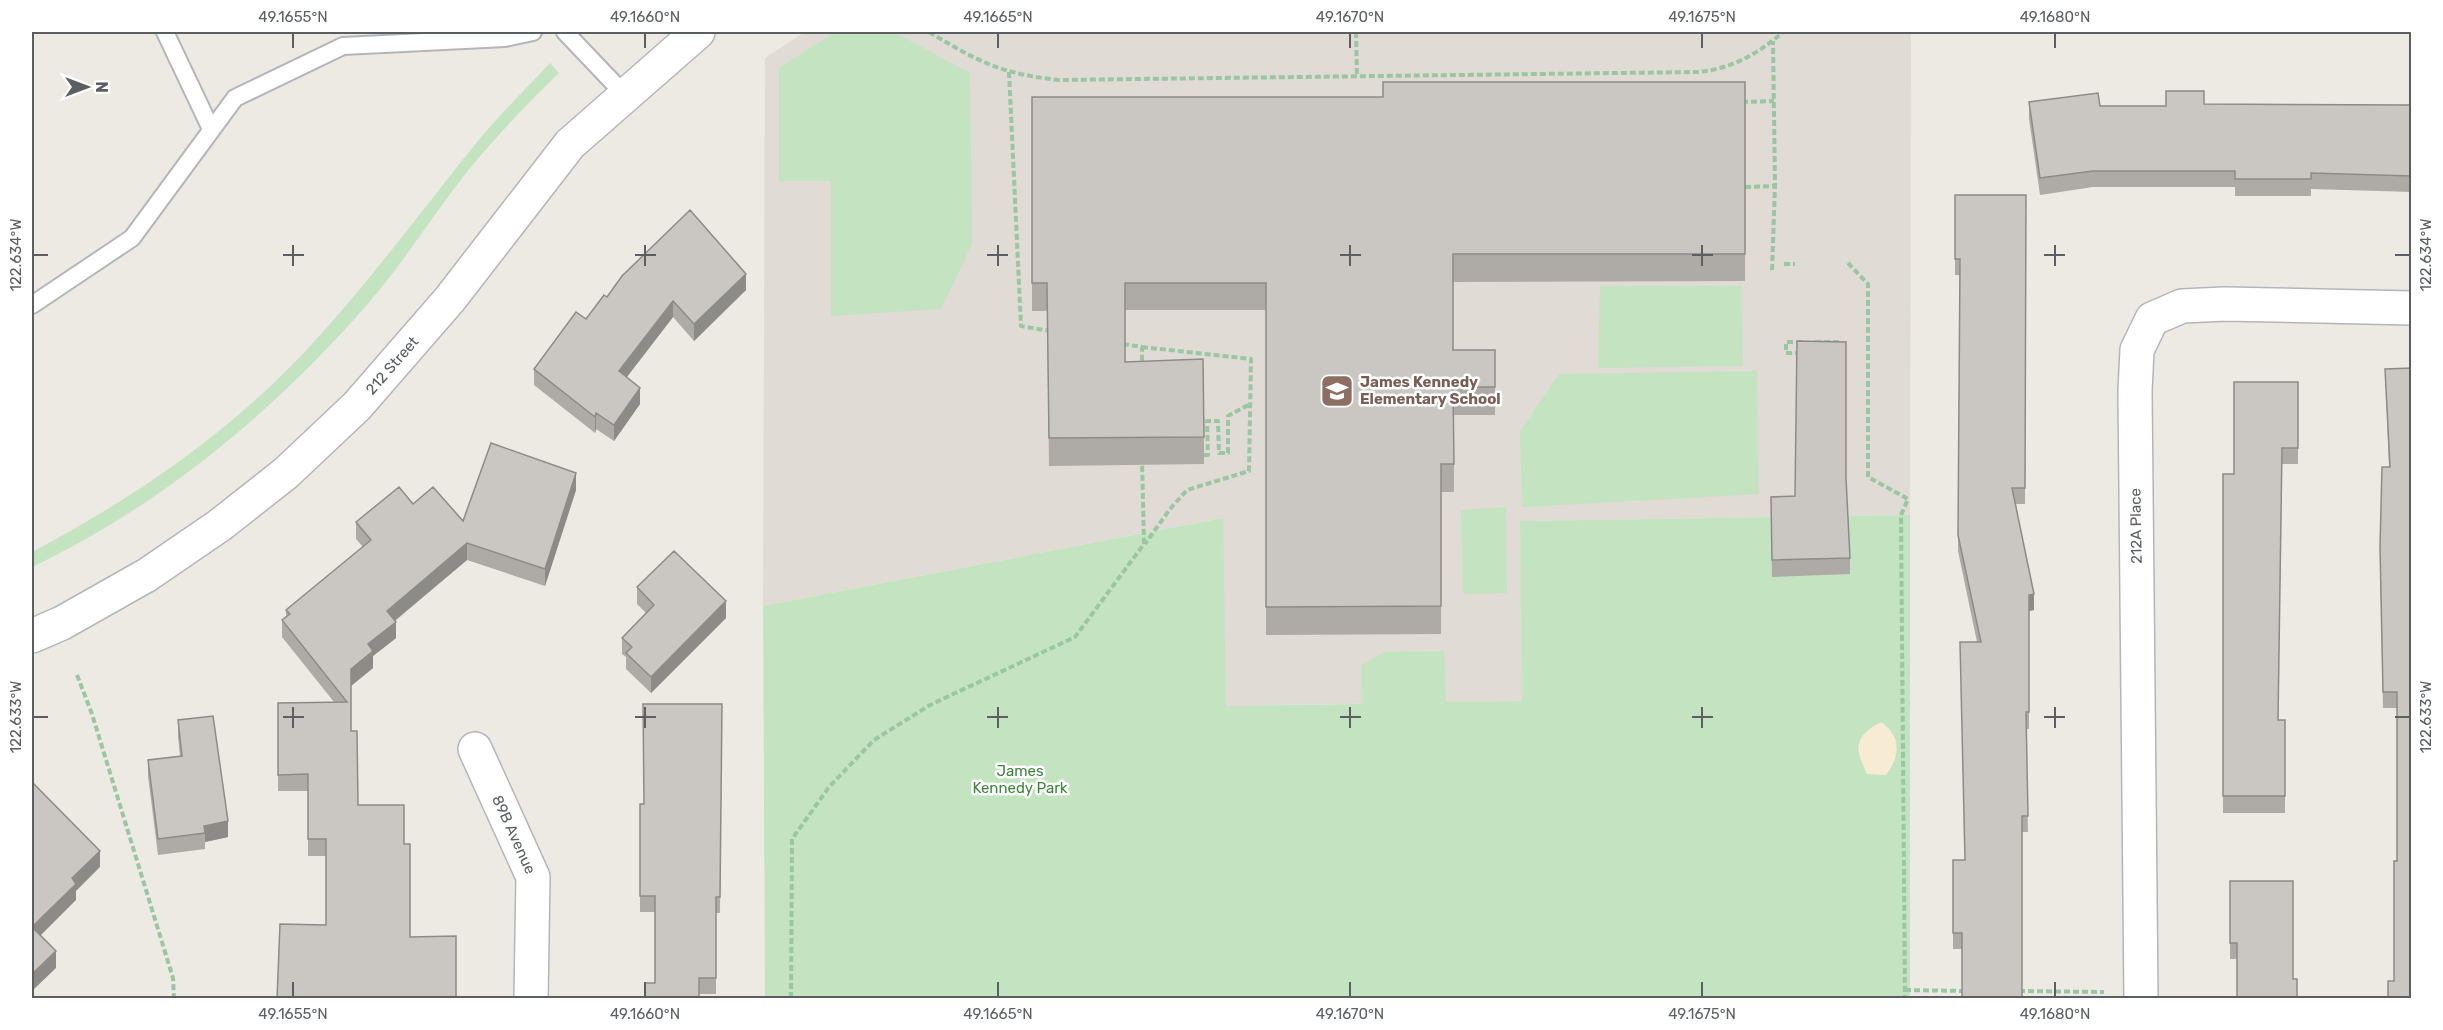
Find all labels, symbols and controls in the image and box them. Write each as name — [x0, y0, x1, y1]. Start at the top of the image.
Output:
text: 49.1655°N — [258, 8, 328, 26]
text: 49.1660°N — [610, 8, 680, 26]
text: 49.1665°N — [963, 8, 1033, 26]
text: 49.1670°N — [1316, 8, 1384, 26]
text: 49.1675°N — [1668, 8, 1736, 26]
text: 49.1680°N — [2020, 8, 2090, 26]
north arrow — [57, 57, 117, 117]
text: N — [92, 81, 111, 93]
text: 122.634°W — [7, 219, 25, 291]
text: 122.634°W — [2417, 219, 2435, 291]
street label: 212 Street — [362, 333, 422, 398]
school or university icon: James Kennedy Elementary School — [1319, 373, 1355, 409]
place label: James Kennedy Elementary School — [1360, 373, 1501, 408]
street label: 212A Place — [2126, 488, 2146, 564]
text: 122.633°W — [7, 681, 25, 753]
text: 122.633°W — [2417, 681, 2435, 753]
park label: James Kennedy Park — [972, 762, 1068, 797]
street label: 89B Avenue — [488, 792, 539, 877]
text: 49.1655°N — [258, 1005, 328, 1023]
text: 49.1660°N — [610, 1005, 680, 1023]
text: 49.1665°N — [963, 1005, 1033, 1023]
text: 49.1670°N — [1316, 1005, 1384, 1023]
text: 49.1675°N — [1668, 1005, 1736, 1023]
text: 49.1680°N — [2020, 1005, 2090, 1023]

